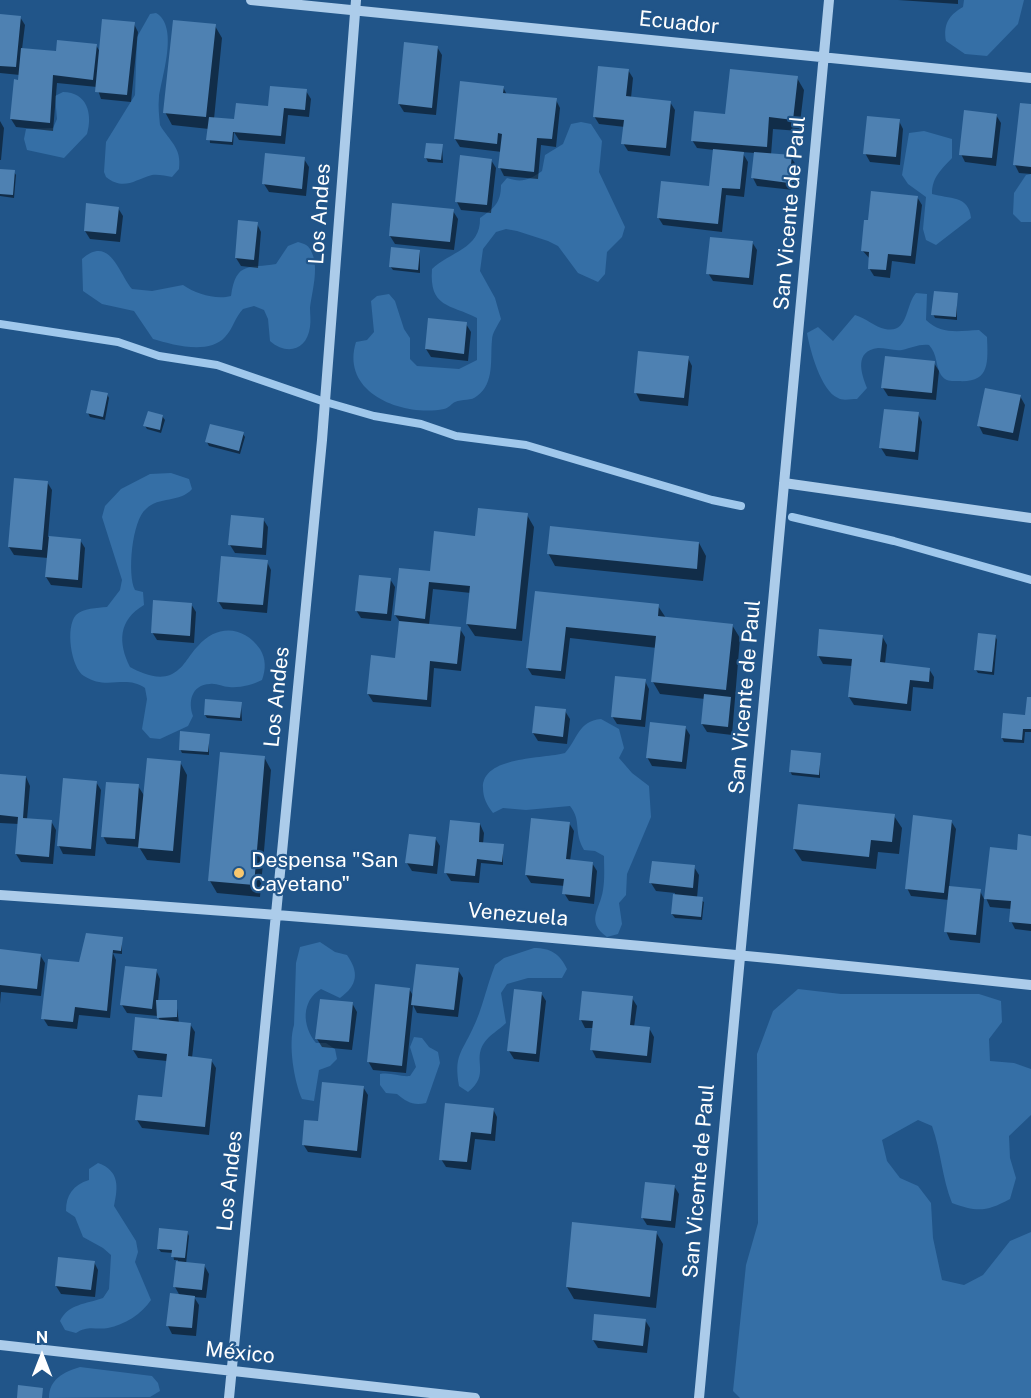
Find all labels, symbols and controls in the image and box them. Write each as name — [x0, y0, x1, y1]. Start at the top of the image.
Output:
street label: Ecuador — [638, 6, 720, 40]
street label: San Vicente de Paul — [769, 115, 811, 311]
street label: Los Andes — [304, 163, 336, 265]
street label: San Vicente de Paul — [724, 599, 766, 795]
street label: Los Andes — [259, 645, 295, 749]
place label: Despensa "San Cayetano" — [251, 848, 398, 898]
marker: Despensa "San Cayetano" — [232, 866, 246, 880]
street label: Venezuela — [467, 898, 569, 932]
street label: San Vicente de Paul — [678, 1083, 720, 1279]
street label: Los Andes — [212, 1129, 248, 1233]
north arrow — [12, 1326, 72, 1386]
text: N — [36, 1328, 48, 1347]
street label: México — [204, 1337, 276, 1369]

